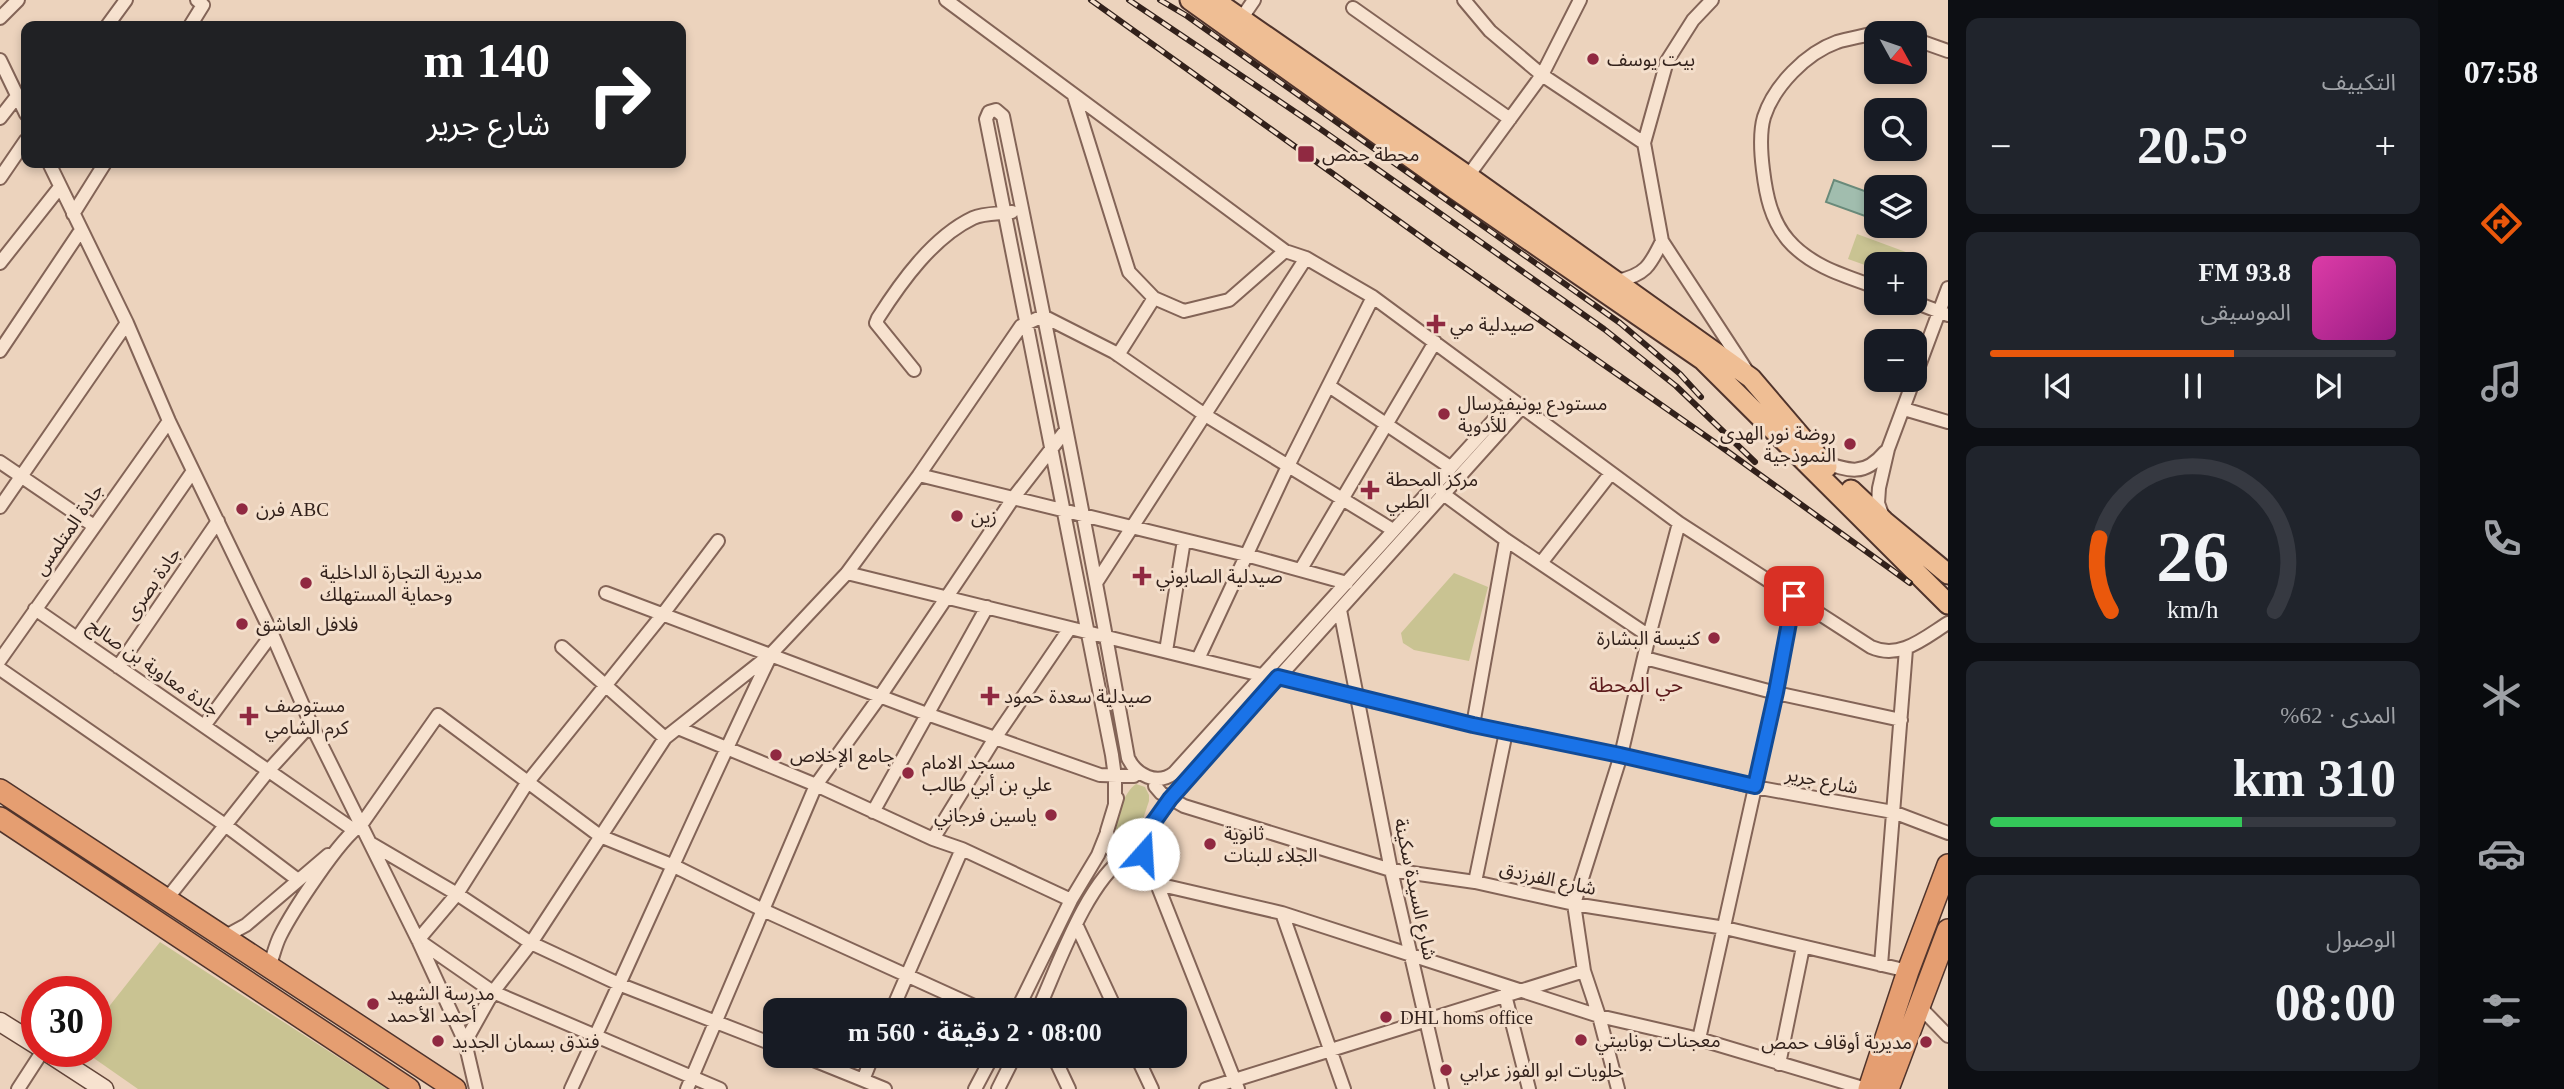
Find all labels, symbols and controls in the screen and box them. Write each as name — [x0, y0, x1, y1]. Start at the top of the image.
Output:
north arrow — [1864, 21, 1927, 84]
map controls — [1864, 21, 1927, 392]
text: 140 m — [423, 33, 550, 88]
icon: right — [574, 49, 665, 140]
place label: بيت يوسف — [1607, 49, 1695, 71]
marker: بيت يوسف — [1585, 51, 1601, 67]
text: 07:58 — [2464, 54, 2538, 90]
text: التكييف — [2322, 70, 2396, 95]
button: search — [1864, 98, 1927, 161]
text: شارع جرير — [427, 106, 550, 142]
text: 20.5° — [2137, 117, 2249, 174]
text: − — [1990, 125, 2011, 167]
text: + — [2375, 125, 2396, 167]
marker: محطة حمص — [1296, 144, 1316, 164]
place label: محطة حمص — [1322, 144, 1419, 166]
button: layers — [1864, 175, 1927, 238]
icon: directions — [2477, 199, 2526, 248]
button: + — [1864, 252, 1927, 315]
text: 93.8 FM — [2199, 258, 2291, 287]
text: الموسيقى — [2200, 300, 2291, 325]
place label: صيدلية مي — [1450, 314, 1534, 339]
marker: صيدلية مي — [1428, 316, 1444, 332]
button: − — [1864, 329, 1927, 392]
icon: music — [2477, 357, 2526, 406]
icon: previous — [2039, 367, 2077, 405]
icon: pause — [2174, 367, 2212, 405]
icon: next — [2309, 367, 2347, 405]
place label: مستودع يونيفيرسال للأدوية — [1458, 393, 1608, 437]
marker: مستودع يونيفيرسال للأدوية — [1436, 406, 1452, 422]
place label: روضة نور الهدى النموذجية — [1720, 423, 1836, 467]
marker: روضة نور الهدى النموذجية — [1842, 436, 1858, 452]
place label: مركز المحطة الطبي — [1386, 469, 1478, 516]
street label: جادة المتلمس — [29, 480, 108, 580]
marker: مركز المحطة الطبي — [1360, 480, 1380, 500]
place label: فرن ABC — [256, 499, 329, 521]
marker: فرن ABC — [234, 501, 250, 517]
place label: زين — [971, 506, 997, 528]
marker: زين — [949, 508, 965, 524]
icon: phone — [2477, 514, 2526, 563]
text: 26 — [2157, 516, 2229, 597]
street label: جادة بصرى — [120, 543, 186, 624]
place label: مديرية التجارة الداخلية وحماية المستهلك — [320, 562, 483, 606]
place label: صيدلية الصابوني — [1156, 566, 1283, 591]
pin — [1764, 566, 1824, 626]
marker: صيدلية الصابوني — [1134, 568, 1150, 584]
marker: مديرية التجارة الداخلية وحماية المستهلك — [298, 575, 314, 591]
icon: arrive — [1775, 577, 1813, 615]
text: km/h — [2167, 595, 2219, 622]
street label: جادة معاوية بن صالح — [82, 614, 223, 724]
place label: فلافل العاشق — [256, 614, 358, 636]
marker: فلافل العاشق — [234, 616, 250, 632]
place label: كنيسة البشارة — [1597, 628, 1701, 650]
marker: كنيسة البشارة — [1706, 630, 1722, 646]
icon: climate — [2477, 671, 2526, 720]
district label: حي المحطة — [1589, 673, 1683, 701]
place label: صيدلية سعدة حمود — [1004, 686, 1152, 708]
marker: صيدلية سعدة حمود — [982, 688, 998, 704]
place label: مستوصف كرم الشامي — [265, 695, 350, 742]
text: المدى · 62% — [2280, 703, 2396, 728]
marker: مستوصف كرم الشامي — [239, 706, 259, 726]
place label: جامع الإخلاص — [790, 745, 895, 770]
marker: جامع الإخلاص — [768, 747, 784, 763]
text: 310 km — [2233, 750, 2396, 807]
place label: مسجد الامام علي بن أبي طالب — [922, 752, 1052, 799]
street label: شارع جرير — [1782, 763, 1860, 801]
marker: مسجد الامام علي بن أبي طالب — [900, 765, 916, 781]
place label: ياسين فرجاني — [934, 805, 1037, 830]
marker: ياسين فرجاني — [1043, 807, 1059, 823]
street label: شارع السيدة سكينة — [1387, 816, 1441, 963]
position arrow — [1106, 817, 1180, 891]
place label: ثانوية الجلاء للبنات — [1224, 823, 1318, 866]
icon: car — [2477, 829, 2526, 878]
marker: ثانوية الجلاء للبنات — [1202, 836, 1218, 852]
street label: شارع الفرزدق — [1497, 858, 1598, 902]
text: الوصول — [2326, 927, 2396, 952]
text: 08:00 — [2275, 974, 2396, 1031]
speed limit sign: 30 — [21, 976, 112, 1067]
place label: مدرسة الشهيد أحمد الأحمد — [387, 983, 495, 1026]
icon: filters — [2477, 986, 2526, 1035]
marker: مدرسة الشهيد أحمد الأحمد — [365, 996, 381, 1012]
place label: DHL homs office — [1400, 1007, 1533, 1028]
marker: DHL homs office — [1378, 1009, 1394, 1025]
text: 08:00 · 2 دقيقة · 560 m — [848, 1018, 1102, 1047]
place label: معجنات بونابيتي — [1595, 1030, 1721, 1055]
place label: فندق بسمان الجديد — [452, 1031, 600, 1052]
marker: معجنات بونابيتي — [1573, 1032, 1589, 1048]
place label: مديرية أوقاف حمص — [1761, 1032, 1912, 1054]
marker: فندق بسمان الجديد — [430, 1033, 446, 1049]
marker: مديرية أوقاف حمص — [1918, 1034, 1934, 1050]
place label: حلويات ابو الفوز عرابي — [1460, 1060, 1624, 1085]
marker: حلويات ابو الفوز عرابي — [1438, 1062, 1454, 1078]

